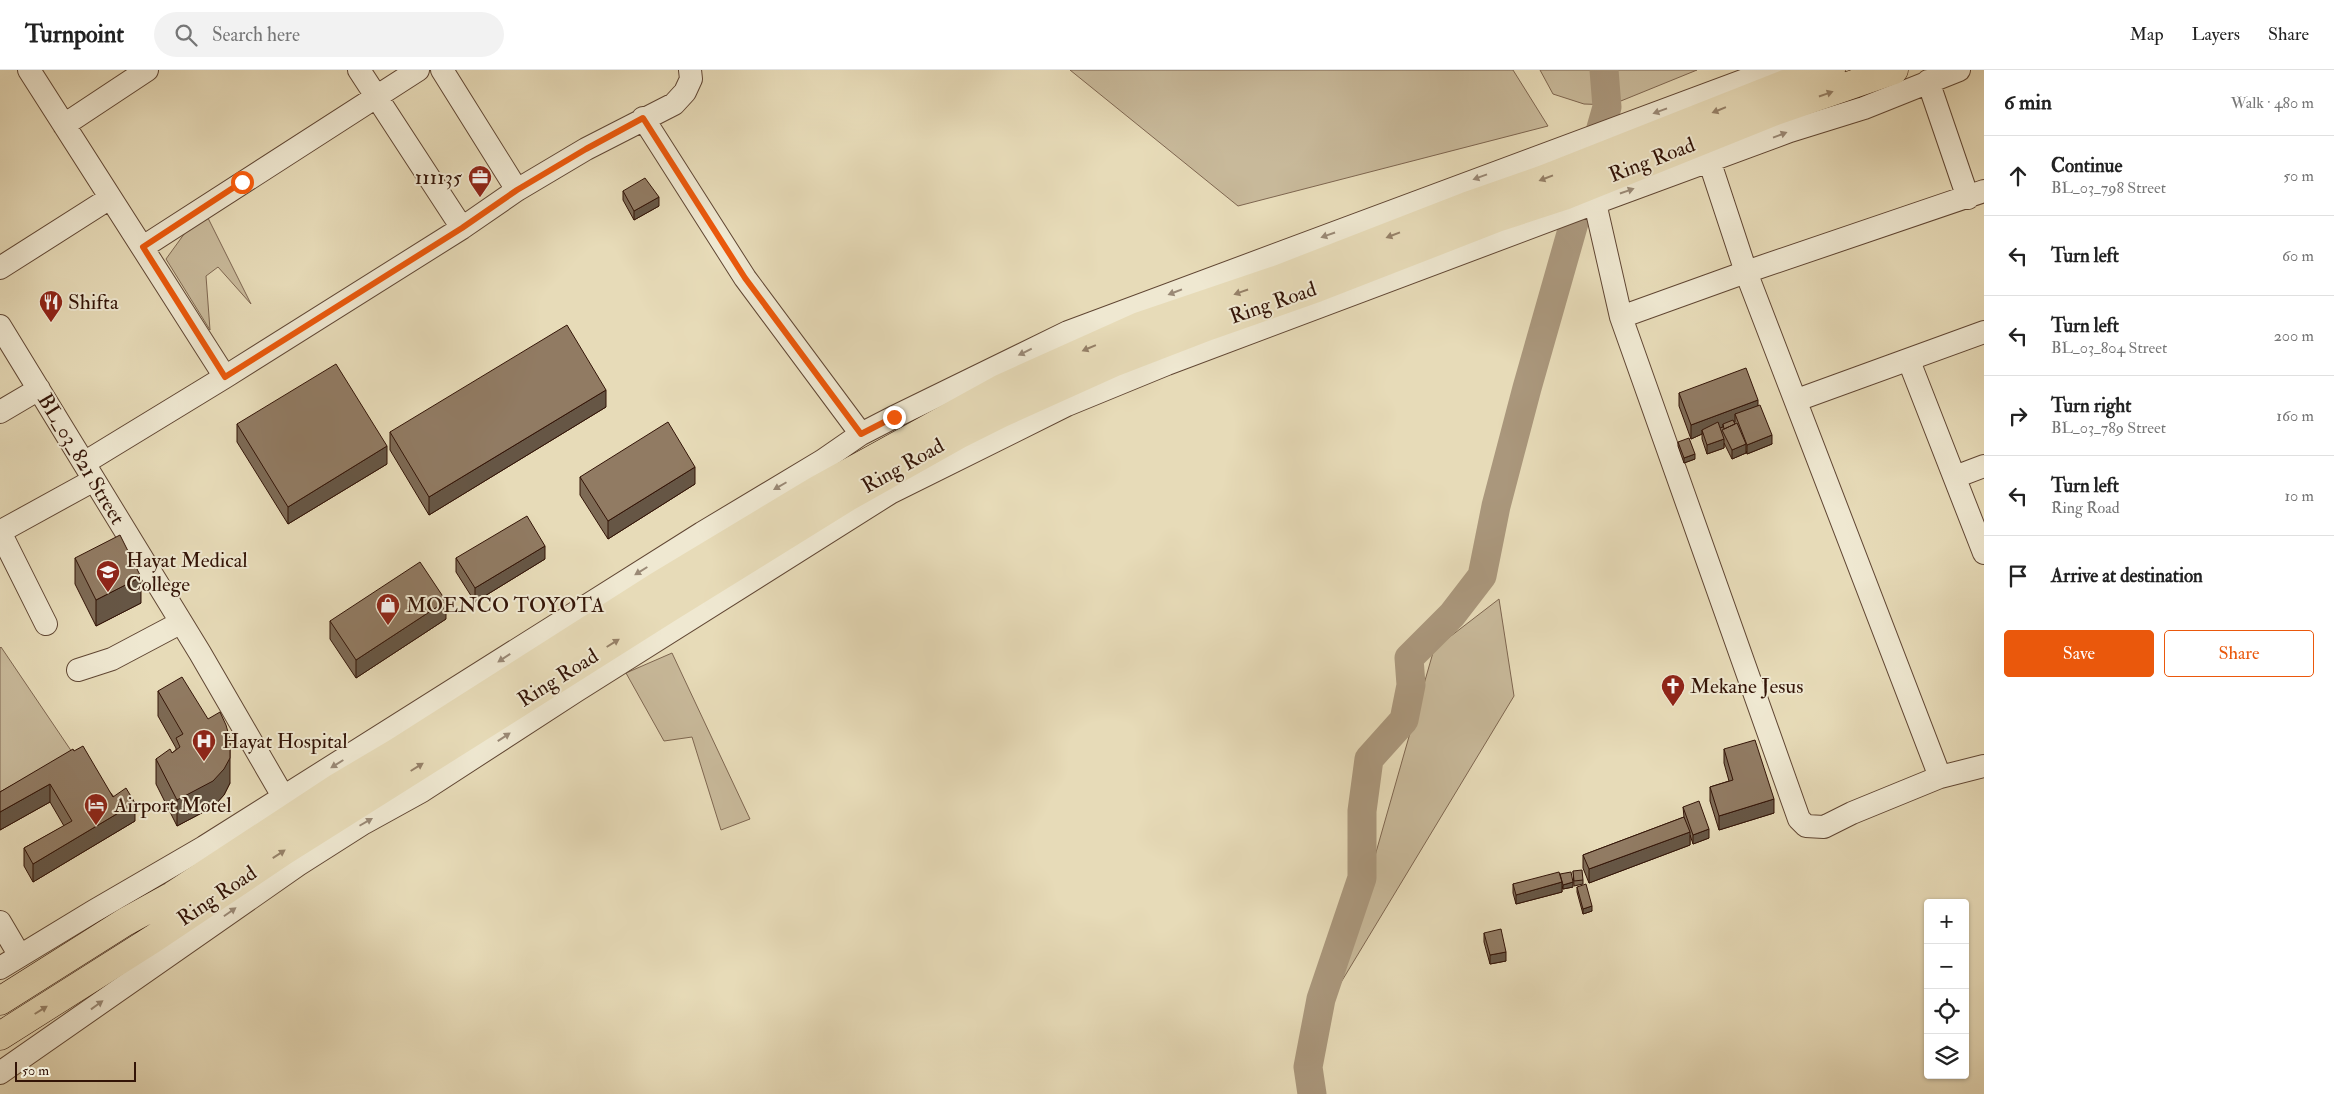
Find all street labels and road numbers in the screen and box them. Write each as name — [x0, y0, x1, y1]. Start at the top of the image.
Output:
street label: Ring Road — [1605, 131, 1700, 189]
street label: Ring Road — [1226, 275, 1321, 330]
street label: BL_03_821 Street — [31, 388, 131, 530]
street label: Ring Road — [857, 432, 950, 500]
street label: Ring Road — [513, 642, 604, 713]
street label: Ring Road — [172, 859, 262, 932]

